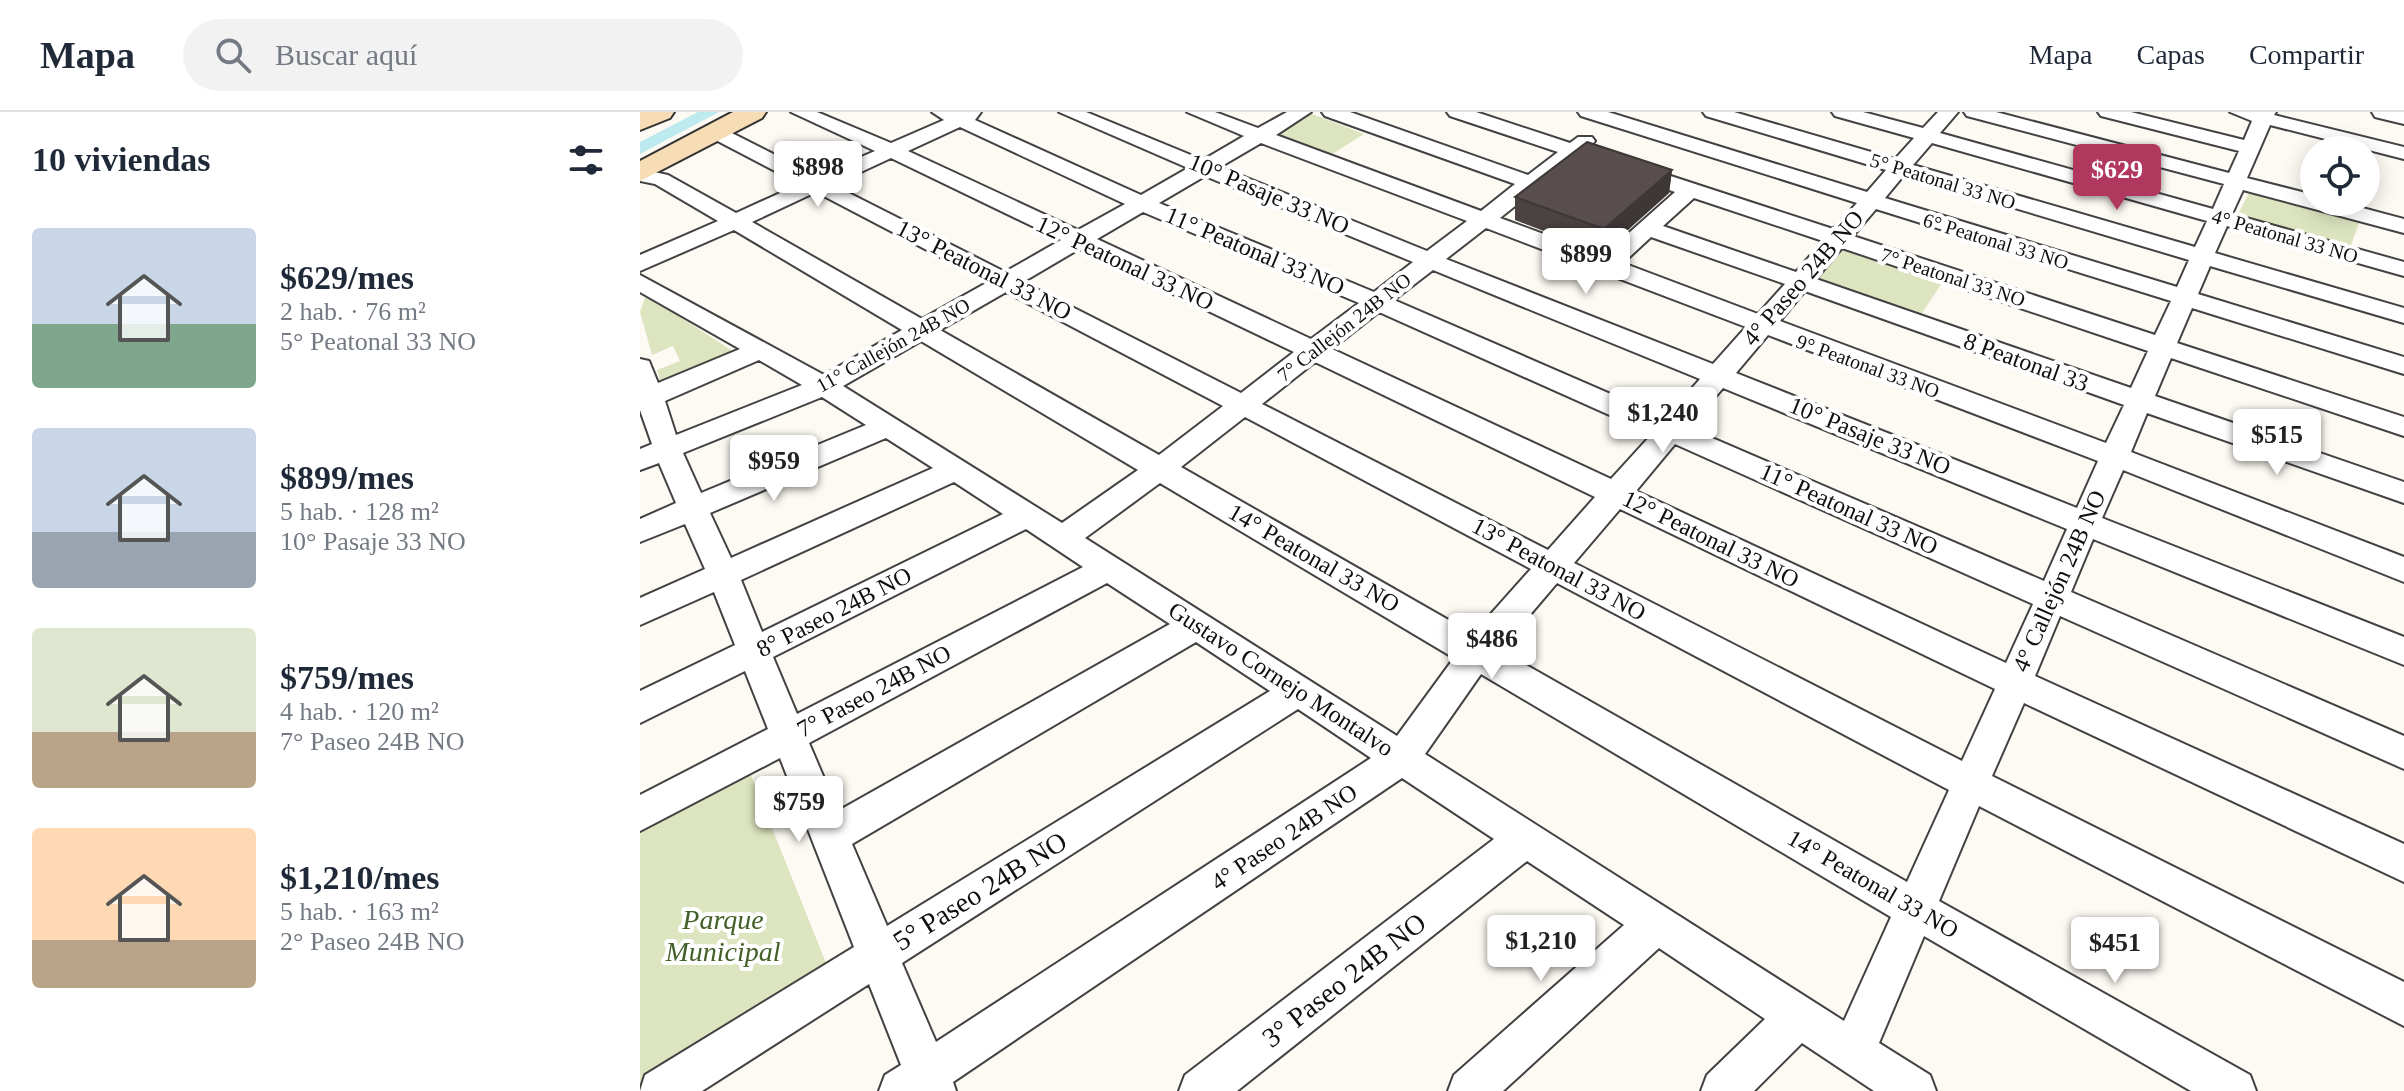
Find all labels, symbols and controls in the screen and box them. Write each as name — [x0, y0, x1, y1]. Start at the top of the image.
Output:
search box — [183, 19, 743, 91]
icon: search — [211, 33, 255, 77]
text: Mapa — [40, 34, 135, 76]
text: Buscar aquí — [275, 38, 417, 71]
text: Mapa — [2029, 39, 2092, 70]
text: Capas — [2136, 39, 2205, 70]
text: Compartir — [2249, 39, 2364, 70]
map controls — [2300, 136, 2380, 216]
button: locate — [2300, 136, 2380, 216]
icon: filters — [564, 138, 608, 182]
text: 10 viviendas — [32, 141, 211, 178]
pin: $898 — [771, 141, 865, 209]
pin: $629 — [2070, 144, 2164, 212]
street label: 5° Peatonal 33 NO — [1868, 148, 2018, 214]
street label: 10° Pasaje 33 NO — [1185, 149, 1353, 239]
text: $898 — [792, 152, 844, 181]
text: $629 — [2091, 155, 2143, 184]
street label: 11° Peatonal 33 NO — [1162, 202, 1348, 300]
street label: 4° Paseo 24B NO — [1737, 205, 1869, 351]
street label: 4° Peatonal 33 NO — [2210, 205, 2360, 267]
street label: 6° Peatonal 33 NO — [1921, 208, 2071, 274]
street label: 12° Peatonal 33 NO — [1032, 210, 1218, 316]
street label: 13° Peatonal 33 NO — [892, 215, 1076, 325]
pin: $899 — [1539, 228, 1633, 296]
text: $899 — [1560, 239, 1612, 268]
street label: 7° Peatonal 33 NO — [1878, 243, 2028, 311]
text: $629/mes — [280, 259, 414, 296]
icon: home — [96, 260, 192, 356]
street label: 7° Callejón 24B NO — [1273, 268, 1416, 387]
street label: 11° Callejón 24B NO — [812, 294, 974, 397]
text: 2 hab. · 76 m² — [280, 297, 426, 326]
text: 5° Peatonal 33 NO — [280, 327, 476, 356]
street label: 8 Peatonal 33 — [1960, 327, 2092, 397]
street label: 9° Peatonal 33 NO — [1793, 330, 1943, 402]
pin: $1,240 — [1598, 387, 1728, 455]
street label: 10° Pasaje 33 NO — [1786, 392, 1954, 480]
text: $1,240 — [1627, 398, 1699, 427]
pin: $515 — [2230, 409, 2324, 477]
text: $515 — [2251, 420, 2303, 449]
pin: $959 — [727, 435, 821, 503]
text: $959 — [748, 446, 800, 475]
street label: 11° Peatonal 33 NO — [1756, 458, 1942, 560]
text: $899/mes — [280, 459, 414, 496]
icon: home — [96, 460, 192, 556]
street label: 12° Peatonal 33 NO — [1619, 485, 1803, 593]
street label: 4° Callejón 24B NO — [2007, 486, 2111, 676]
text: 5 hab. · 128 m² — [280, 497, 439, 526]
street label: 14° Peatonal 33 NO — [1224, 499, 1404, 617]
street label: 13° Peatonal 33 NO — [1468, 512, 1650, 626]
text: 10° Pasaje 33 NO — [280, 527, 466, 556]
street label: 8° Paseo 24B NO — [752, 562, 916, 662]
street label: Gustavo Cornejo Montalvo — [1164, 597, 1398, 761]
pin: $486 — [1445, 613, 1539, 681]
text: $486 — [1466, 624, 1518, 653]
street label: 7° Paseo 24B NO — [793, 640, 955, 742]
text: $759/mes — [280, 659, 414, 696]
icon: home — [96, 660, 192, 756]
text: 4 hab. · 120 m² — [280, 697, 439, 726]
text: 7° Paseo 24B NO — [280, 727, 464, 756]
pin: $759 — [752, 776, 846, 844]
street label: 4° Paseo 24B NO — [1206, 779, 1362, 895]
text: $759 — [773, 787, 825, 816]
street label: 5° Paseo 24B NO — [888, 825, 1072, 957]
street label: 14° Peatonal 33 NO — [1783, 825, 1963, 943]
text: $1,210/mes — [280, 859, 440, 896]
icon: home — [96, 860, 192, 956]
text: 5 hab. · 163 m² — [280, 897, 439, 926]
park label: Parque Municipal — [664, 904, 781, 967]
street label: 3° Paseo 24B NO — [1256, 907, 1432, 1053]
pin: $1,210 — [1476, 915, 1606, 983]
pin: $451 — [2068, 917, 2162, 985]
text: $1,210 — [1505, 926, 1577, 955]
text: 2° Paseo 24B NO — [280, 927, 464, 956]
text: $451 — [2089, 928, 2141, 957]

